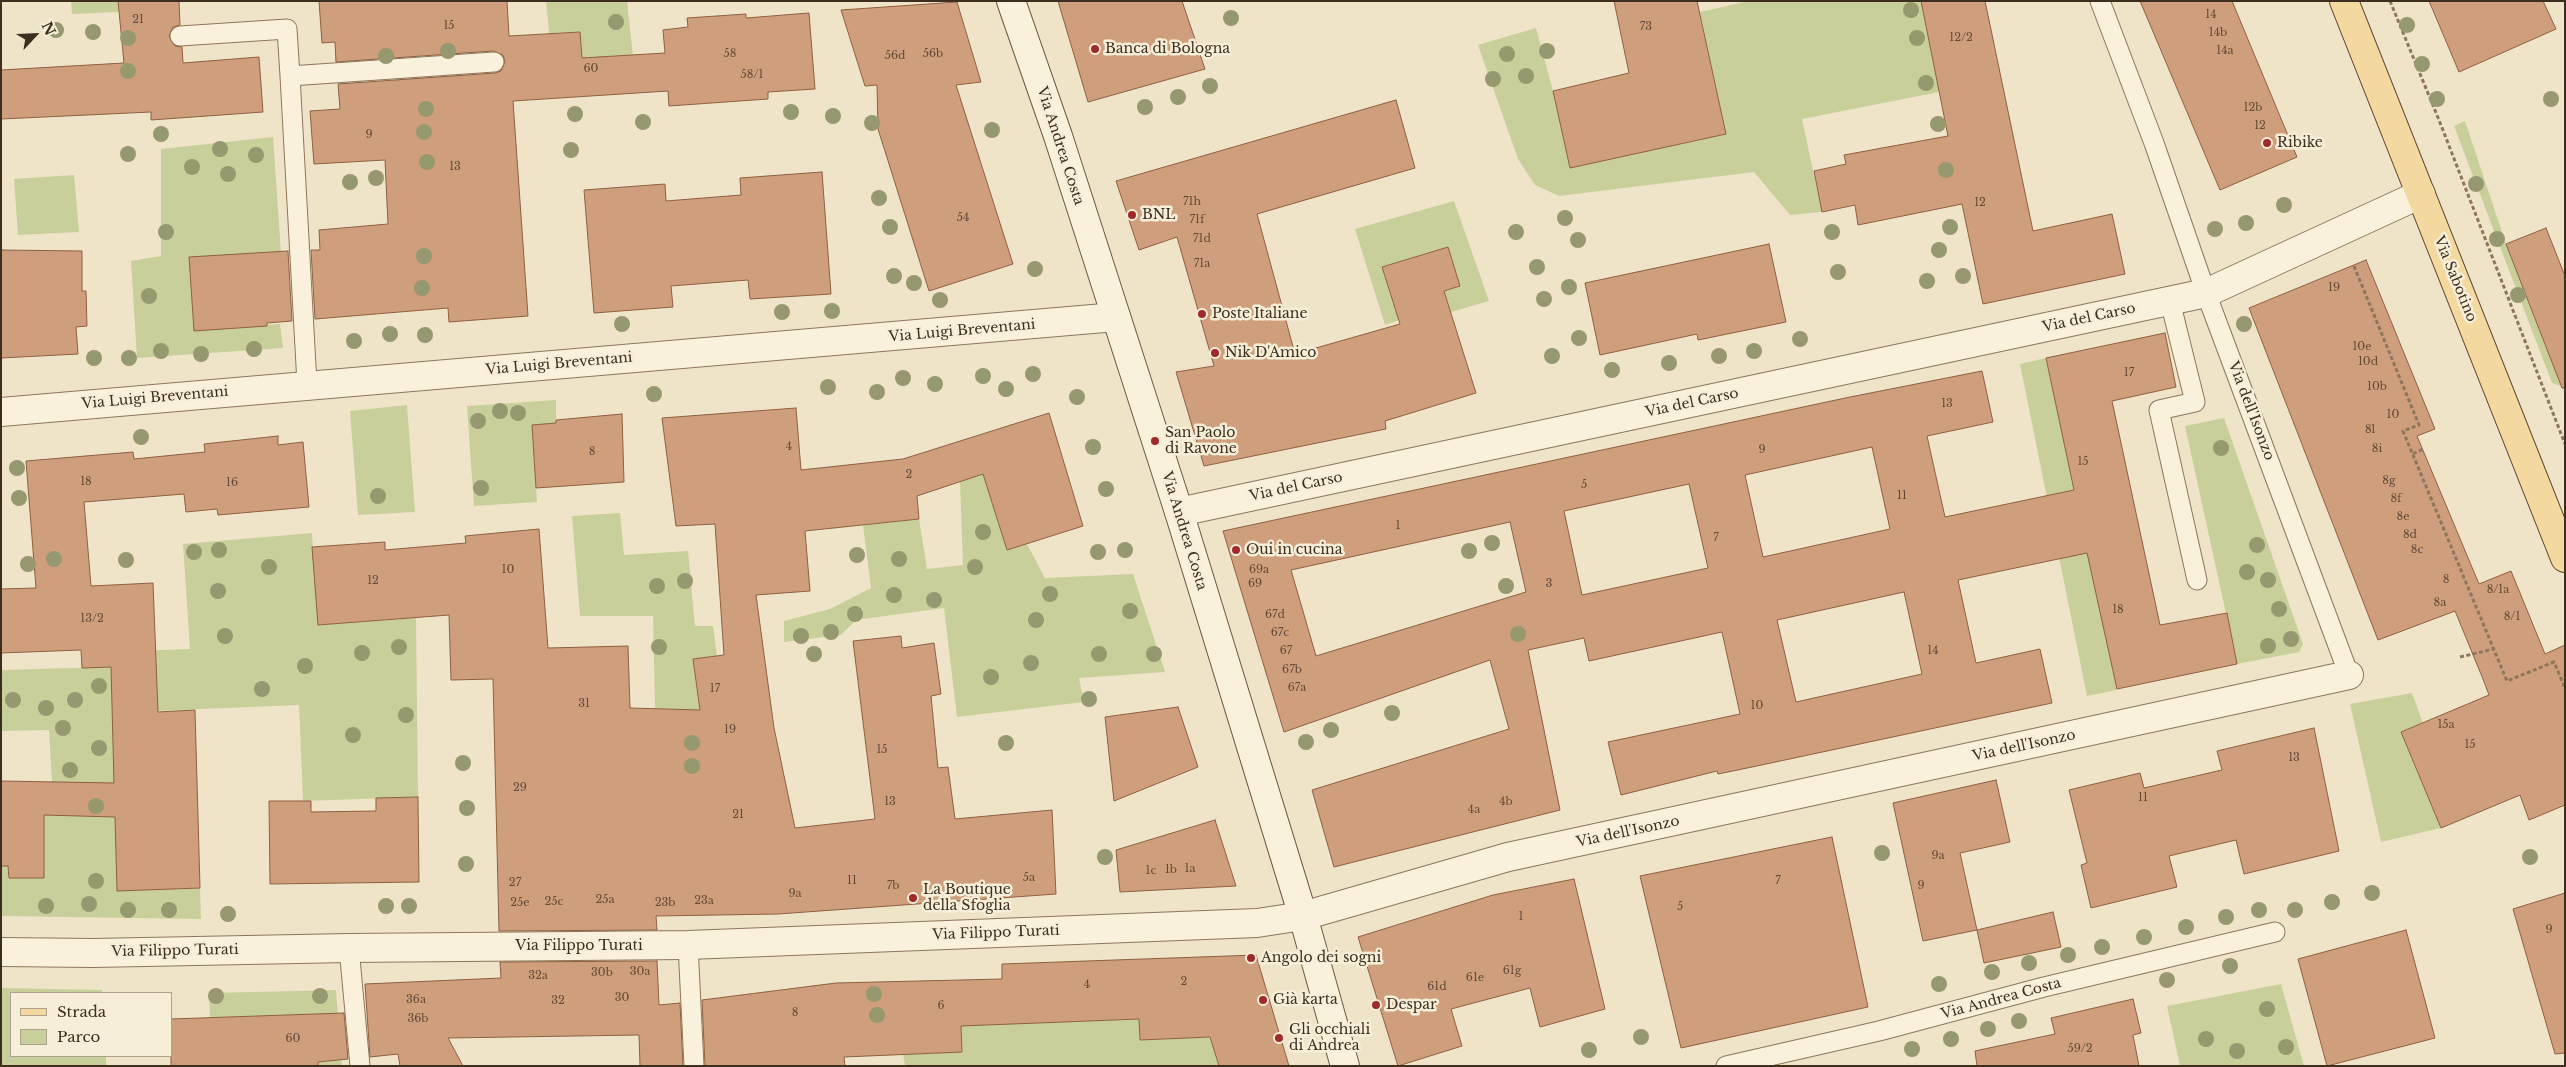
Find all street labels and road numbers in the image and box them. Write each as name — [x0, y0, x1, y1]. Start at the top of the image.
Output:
street label: Via Andrea Costa — [1033, 85, 1087, 207]
street label: Via Sabotino — [2430, 233, 2480, 325]
street label: Via del Carso — [2041, 300, 2137, 336]
street label: Via Luigi Breventani — [888, 316, 1036, 346]
street label: Via Luigi Breventani — [485, 349, 633, 379]
street label: Via dell'Isonzo — [2224, 359, 2278, 463]
street label: Via Luigi Breventani — [81, 383, 229, 413]
street label: Via del Carso — [1644, 385, 1740, 421]
street label: Via del Carso — [1248, 469, 1344, 505]
street label: Via Andrea Costa — [1158, 470, 1210, 592]
street label: Via dell'Isonzo — [1971, 727, 2077, 765]
street label: Via dell'Isonzo — [1575, 813, 1681, 851]
street label: Via Filippo Turati — [932, 922, 1060, 944]
street label: Via Filippo Turati — [515, 938, 643, 954]
street label: Via Filippo Turati — [111, 941, 239, 961]
street label: Via Andrea Costa — [1939, 975, 2063, 1023]

